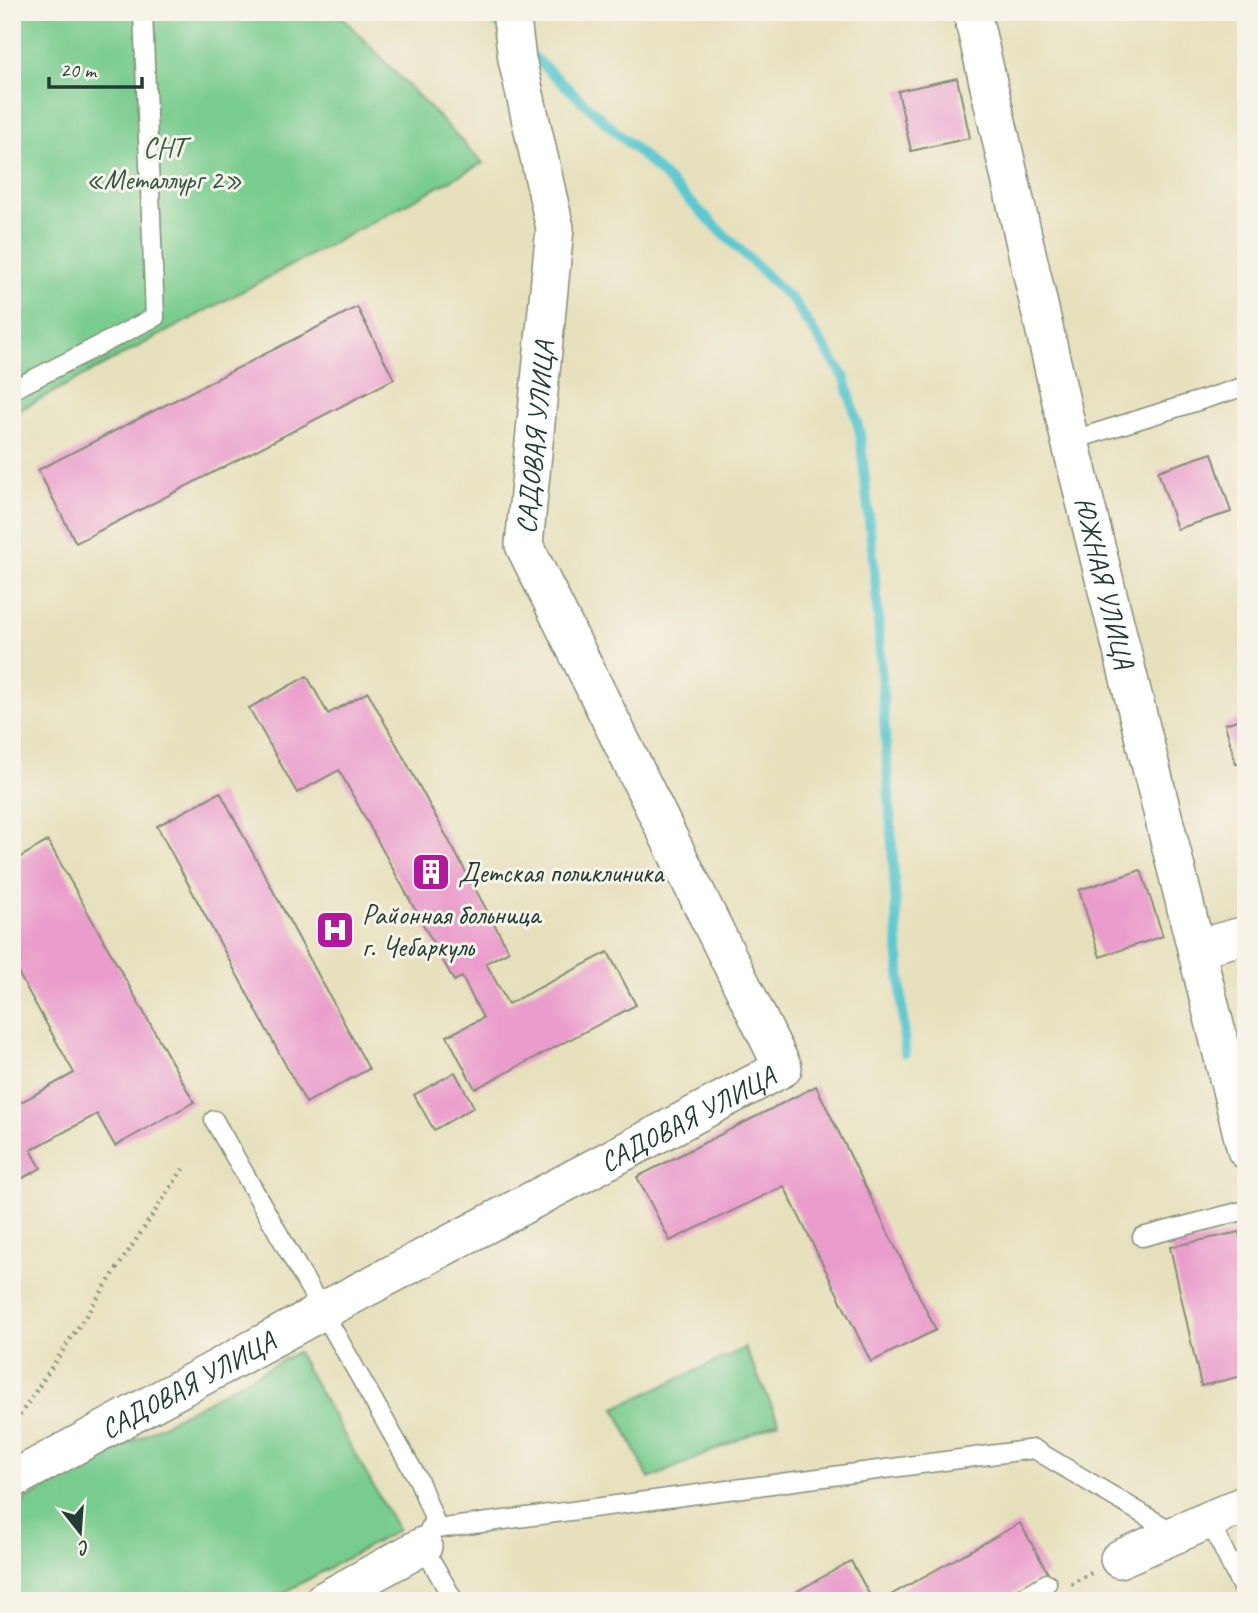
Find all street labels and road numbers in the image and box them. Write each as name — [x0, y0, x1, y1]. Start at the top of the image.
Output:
street label: САДОВАЯ УЛИЦА — [508, 338, 562, 535]
street label: ЮЖНАЯ УЛИЦА — [1067, 493, 1144, 673]
street label: САДОВАЯ УЛИЦА — [594, 1057, 783, 1179]
street label: САДОВАЯ УЛИЦА — [94, 1322, 283, 1446]

